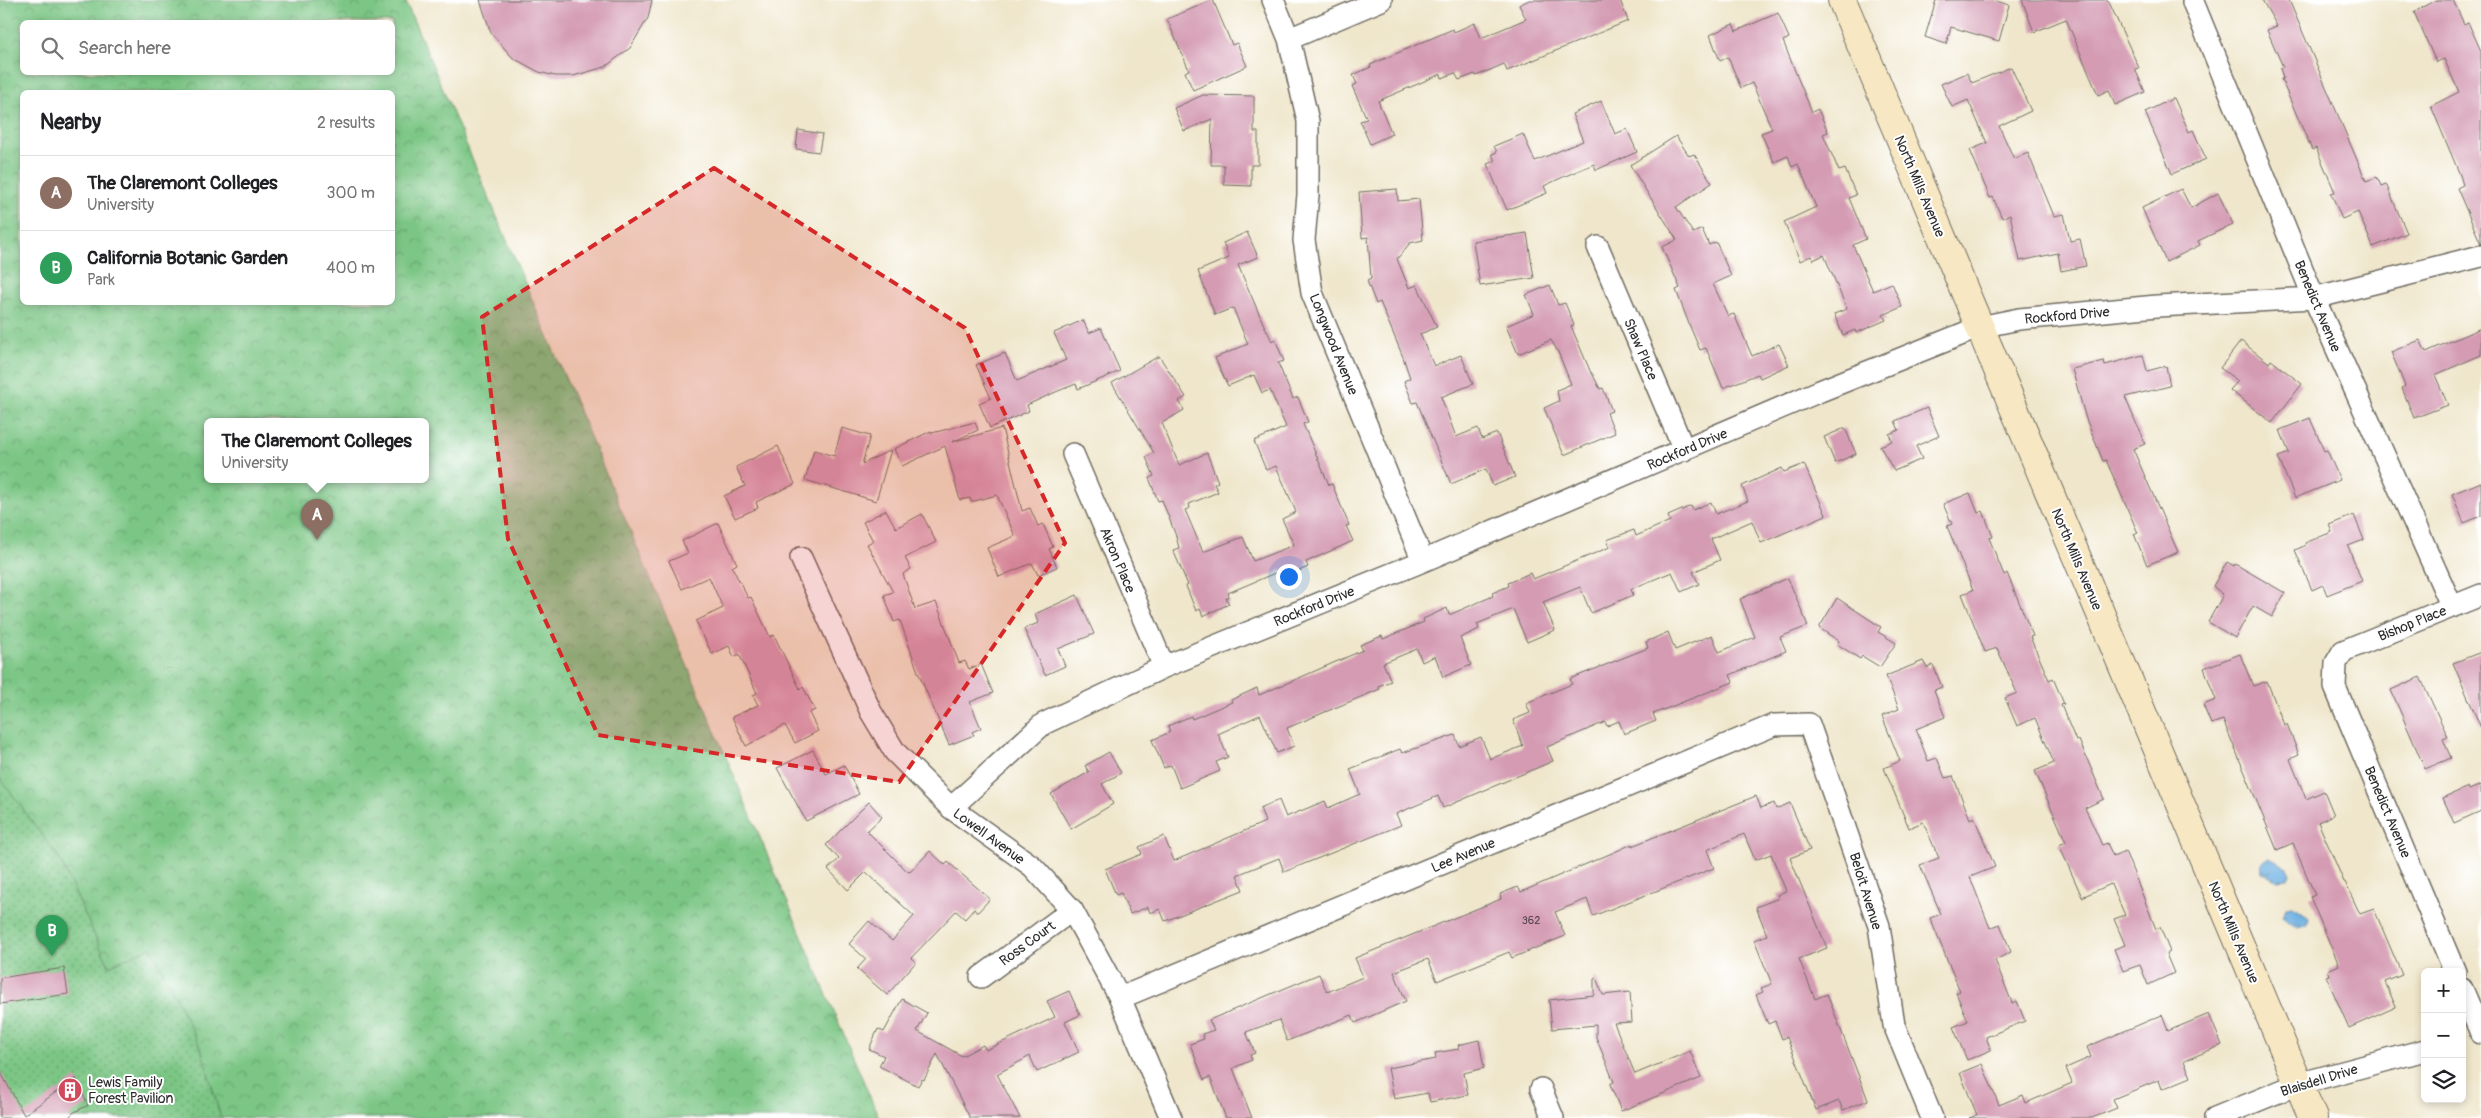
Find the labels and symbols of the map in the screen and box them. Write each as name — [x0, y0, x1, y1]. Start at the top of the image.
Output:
street label: North Mills Avenue — [1890, 133, 1949, 240]
street label: Benedict Avenue — [2291, 258, 2344, 355]
street label: Longwood Avenue — [1305, 291, 1362, 397]
street label: Rockford Drive — [2024, 303, 2110, 328]
street label: Shaw Place — [1620, 316, 1661, 383]
street label: Rockford Drive — [1645, 425, 1730, 474]
pin: A — [301, 499, 333, 540]
street label: North Mills Avenue — [2047, 506, 2106, 613]
street label: Akron Place — [1096, 525, 1139, 596]
your location — [1276, 564, 1302, 590]
street label: Rockford Drive — [1271, 583, 1357, 630]
street label: Bishop Place — [2376, 602, 2449, 645]
street label: Benedict Avenue — [2361, 764, 2414, 861]
street label: Lowell Avenue — [950, 805, 1028, 868]
street label: Lee Avenue — [1429, 834, 1498, 877]
street label: Beloit Avenue — [1846, 850, 1885, 932]
street label: North Mills Avenue — [2204, 879, 2263, 986]
house number: 362 — [1522, 914, 1540, 927]
pin: B — [36, 915, 68, 956]
street label: Ross Court — [996, 917, 1059, 969]
street label: Blaisdell Drive — [2278, 1061, 2360, 1100]
place label: Lewis Family Forest Pavilion — [88, 1074, 173, 1107]
building icon: Lewis Family Forest Pavilion — [57, 1077, 83, 1103]

